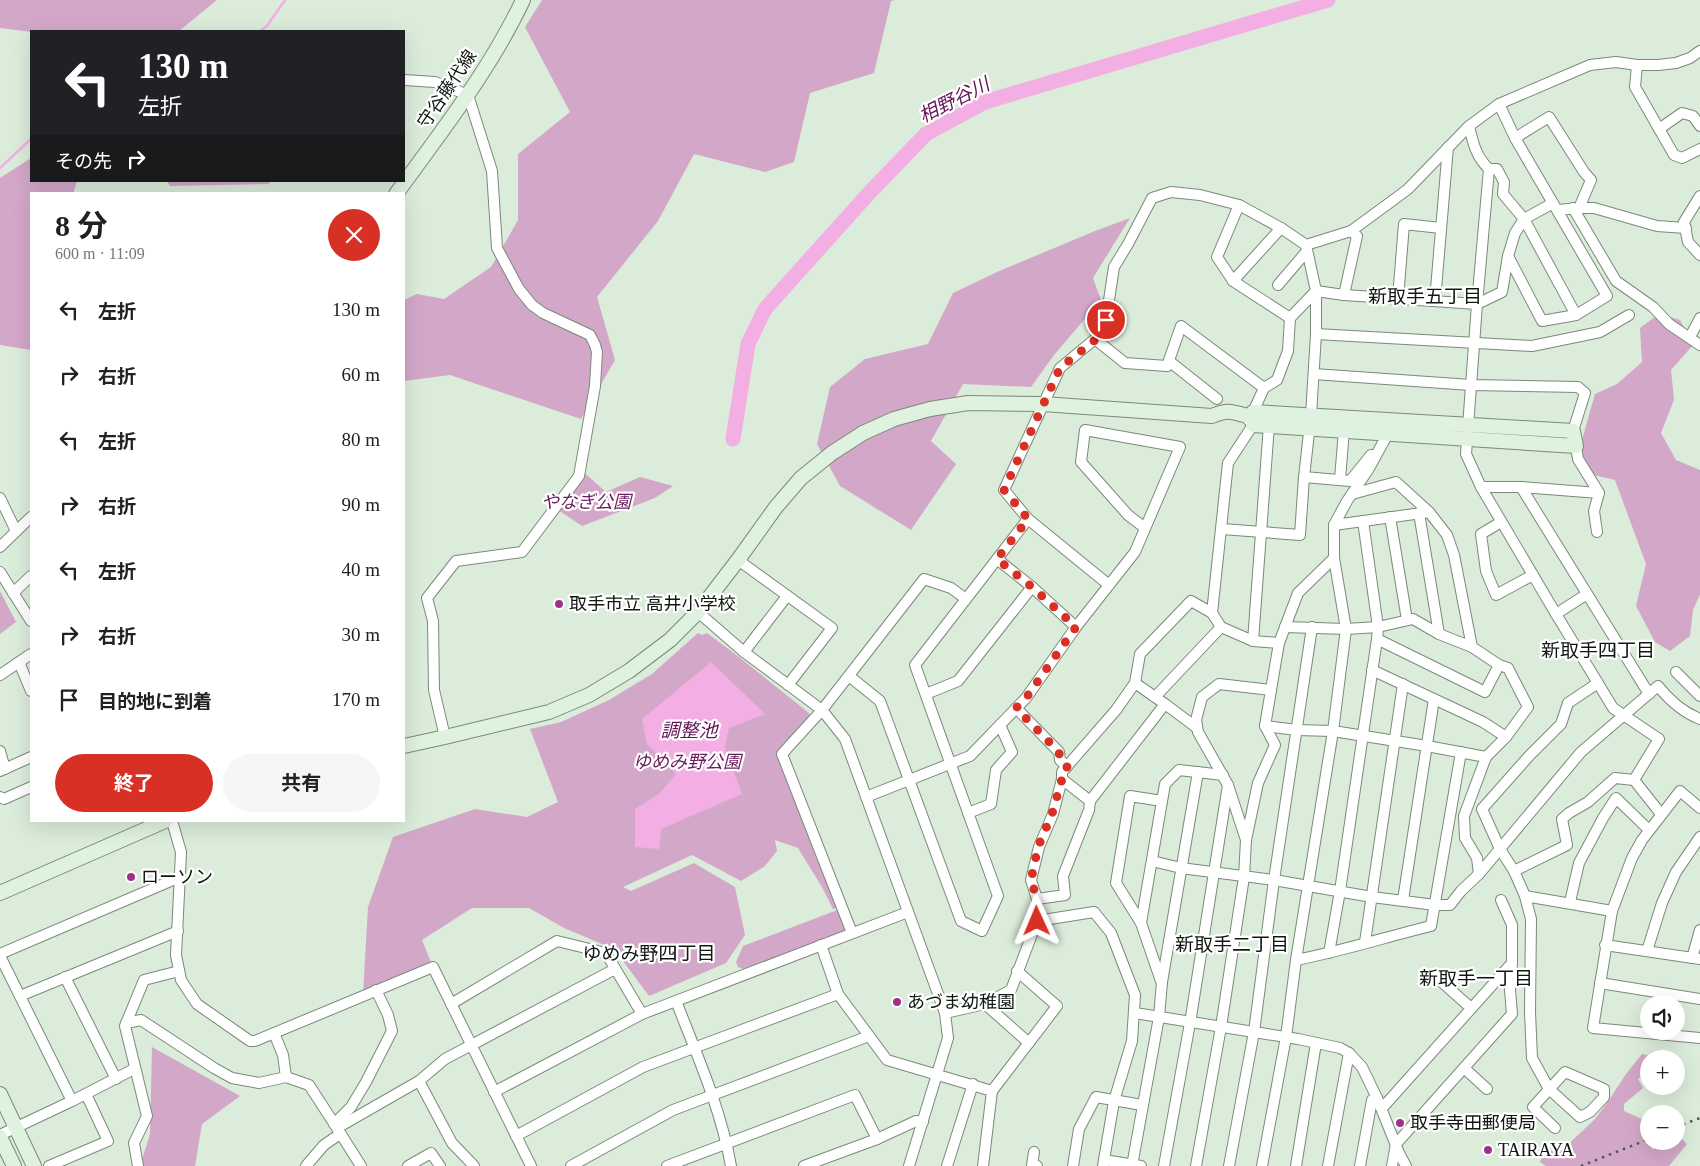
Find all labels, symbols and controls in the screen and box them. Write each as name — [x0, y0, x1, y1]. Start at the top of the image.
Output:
street label: 守谷藤代線 — [414, 46, 480, 132]
text: 130 m — [138, 47, 228, 86]
icon: left — [55, 50, 120, 115]
water label: 相野谷川 — [915, 72, 994, 127]
text: 左折 — [138, 94, 182, 119]
icon: right — [122, 145, 150, 173]
text: その先 — [55, 151, 112, 172]
text: 8 分 — [55, 209, 108, 242]
button: close — [328, 209, 380, 261]
text: 600 m · 11:09 — [55, 245, 145, 262]
district label: 新取手五丁目 — [1368, 286, 1482, 307]
icon: left — [55, 296, 83, 324]
text: 130 m — [332, 299, 380, 320]
pin — [1085, 299, 1127, 341]
text: 左折 — [98, 301, 136, 322]
icon: arrive — [1092, 306, 1120, 334]
icon: right — [55, 361, 83, 389]
text: 60 m — [341, 364, 380, 385]
text: 右折 — [98, 366, 136, 387]
icon: left — [55, 426, 83, 454]
text: 80 m — [341, 429, 380, 450]
text: 左折 — [98, 431, 136, 452]
icon: right — [55, 491, 83, 519]
park label: やなぎ公園 — [541, 492, 634, 512]
text: 90 m — [341, 494, 380, 515]
text: 右折 — [98, 496, 136, 517]
icon: left — [55, 556, 83, 584]
text: 40 m — [341, 559, 380, 580]
text: 左折 — [98, 561, 136, 582]
place label: 取手市立 高井小学校 — [569, 594, 736, 614]
marker: 取手市立 高井小学校 — [553, 598, 565, 610]
icon: right — [55, 621, 83, 649]
text: 30 m — [341, 624, 380, 645]
text: 右折 — [98, 626, 136, 647]
district label: 新取手四丁目 — [1541, 640, 1655, 661]
icon: arrive — [55, 686, 83, 714]
text: 170 m — [332, 689, 380, 710]
text: 目的地に到着 — [98, 691, 212, 712]
water label: 調整池 — [660, 720, 719, 741]
park label: ゆめみ野公園 — [633, 752, 744, 772]
button: 終了 — [55, 754, 213, 812]
button: 共有 — [223, 754, 380, 812]
place label: ローソン — [141, 867, 213, 887]
marker: ローソン — [125, 871, 137, 883]
position arrow — [1010, 894, 1062, 946]
district label: 新取手二丁目 — [1175, 934, 1289, 955]
district label: ゆめみ野四丁目 — [582, 943, 716, 964]
district label: 新取手一丁目 — [1419, 968, 1533, 989]
place label: あづま幼稚園 — [907, 992, 1015, 1012]
map controls — [1640, 995, 1685, 1150]
button: sound — [1640, 995, 1685, 1040]
marker: あづま幼稚園 — [891, 996, 903, 1008]
button: + — [1640, 1050, 1685, 1095]
button: − — [1640, 1105, 1685, 1150]
place label: 取手寺田郵便局 — [1410, 1113, 1536, 1133]
marker: 取手寺田郵便局 — [1394, 1117, 1406, 1129]
place label: TAIRAYA — [1498, 1140, 1574, 1160]
marker: TAIRAYA — [1482, 1144, 1494, 1156]

